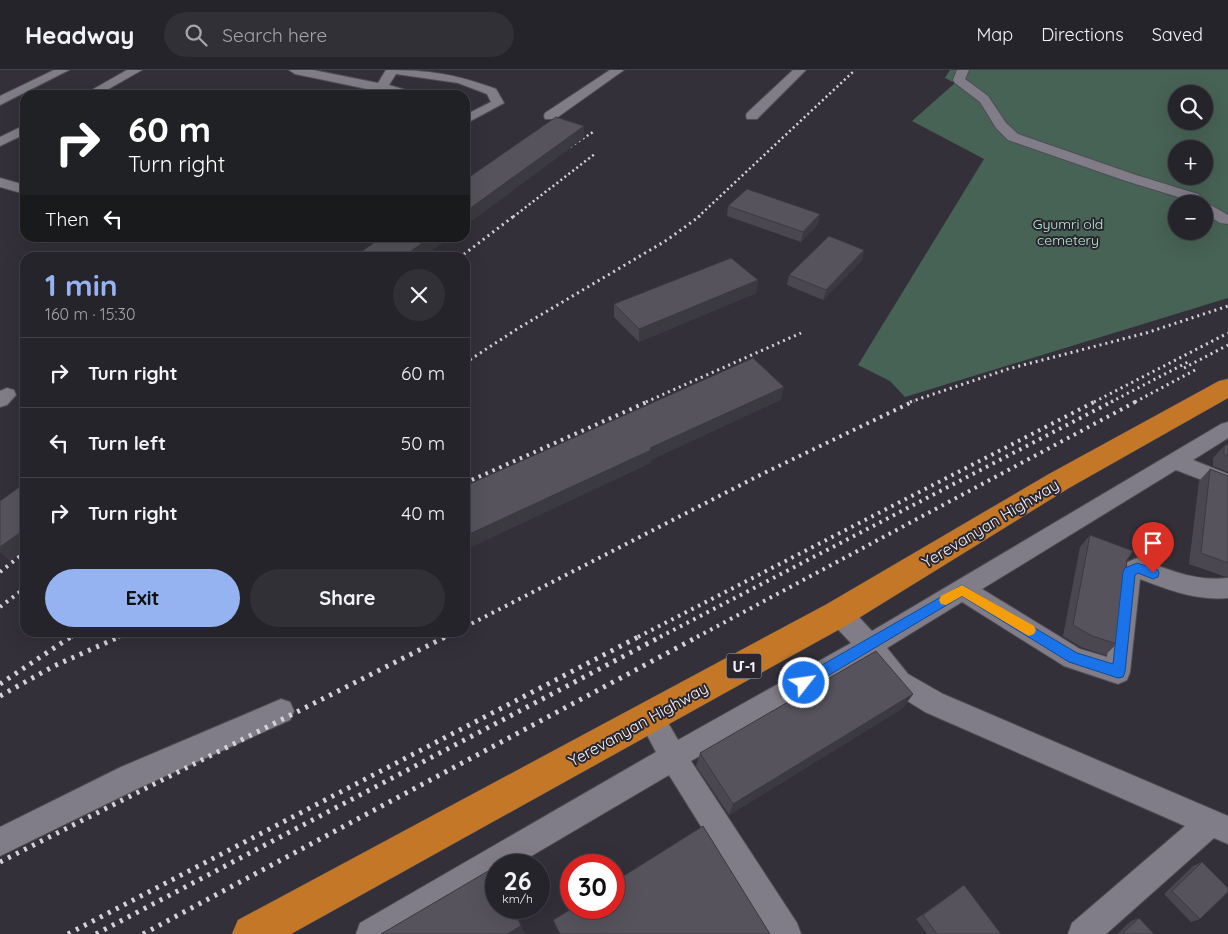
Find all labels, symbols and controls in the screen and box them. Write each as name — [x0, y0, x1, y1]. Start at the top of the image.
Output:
search box — [164, 12, 514, 57]
text: Headway — [25, 20, 134, 50]
icon: search — [182, 21, 210, 49]
text: Search here — [222, 23, 327, 47]
text: Map — [976, 23, 1013, 46]
text: Directions — [1041, 23, 1124, 46]
text: Saved — [1152, 23, 1203, 46]
map controls — [1168, 85, 1213, 240]
button: search — [1168, 85, 1213, 130]
text: 60 m — [128, 107, 211, 151]
icon: right — [45, 110, 110, 175]
button: + — [1168, 140, 1213, 185]
text: Turn right — [128, 150, 225, 178]
button: − — [1168, 195, 1213, 240]
icon: left — [99, 205, 127, 233]
text: Then — [45, 207, 89, 231]
park label: Gyumri old cemetery — [1033, 215, 1103, 249]
text: 1 min — [45, 266, 118, 304]
button: close — [393, 269, 445, 321]
text: 160 m · 15:30 — [45, 304, 135, 324]
icon: right — [45, 359, 73, 387]
text: Turn right — [88, 361, 177, 385]
text: 60 m — [401, 361, 445, 385]
icon: left — [45, 429, 73, 457]
text: Turn left — [88, 431, 166, 455]
text: 50 m — [401, 431, 445, 455]
street label: Yerevanyan Highway — [918, 474, 1062, 572]
icon: right — [45, 499, 73, 527]
text: Turn right — [88, 501, 177, 525]
text: 40 m — [401, 501, 445, 525]
pin — [1132, 522, 1174, 573]
icon: arrive — [1139, 529, 1167, 557]
button: Exit — [45, 569, 240, 627]
button: Share — [250, 569, 445, 627]
road number: Մ-1 — [726, 654, 762, 678]
position arrow — [777, 656, 829, 708]
street label: Yerevanyan Highway — [565, 677, 711, 771]
speed limit sign: 30 — [560, 854, 625, 919]
text: 26 — [503, 865, 532, 896]
text: km/h — [502, 891, 533, 906]

